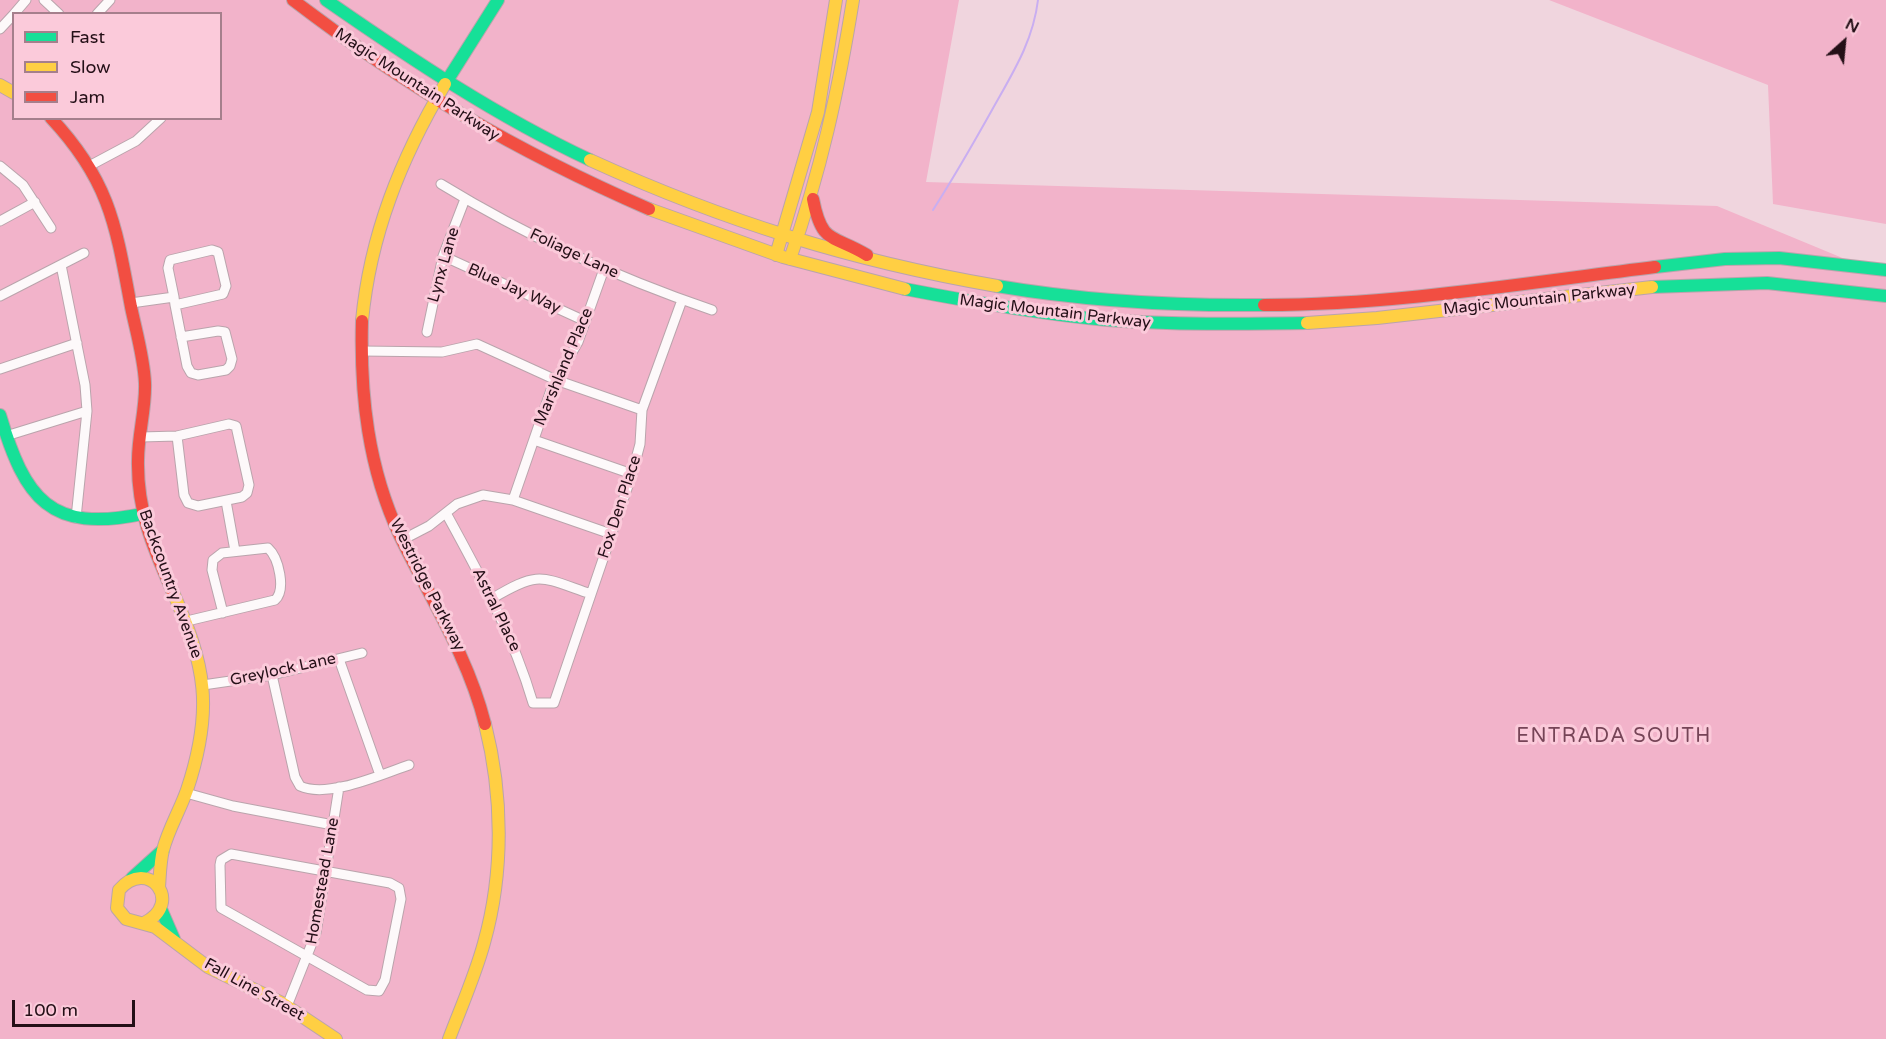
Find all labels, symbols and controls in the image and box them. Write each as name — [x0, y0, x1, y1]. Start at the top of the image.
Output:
legend — [12, 12, 222, 120]
north arrow — [1814, 12, 1874, 72]
text: N — [1842, 14, 1862, 38]
street label: Magic Mountain Parkway — [331, 24, 503, 146]
text: Fast — [70, 26, 105, 48]
text: Slow — [70, 56, 111, 78]
text: Jam — [70, 86, 105, 108]
street label: Lynx Lane — [424, 225, 464, 305]
street label: Foliage Lane — [526, 225, 622, 283]
street label: Blue Jay Way — [464, 260, 564, 318]
street label: Magic Mountain Parkway — [1442, 280, 1636, 320]
street label: Magic Mountain Parkway — [958, 291, 1152, 333]
street label: Marshland Place — [531, 305, 597, 429]
street label: Fox Den Place — [594, 453, 646, 561]
street label: Backcountry Avenue — [134, 507, 206, 661]
street label: Westridge Parkway — [385, 516, 469, 654]
street label: Astral Place — [468, 565, 524, 655]
street label: Greylock Lane — [228, 649, 338, 691]
district label: ENTRADA SOUTH — [1516, 725, 1712, 749]
street label: Homestead Lane — [302, 816, 344, 946]
street label: Fall Line Street — [201, 955, 307, 1025]
scale bar — [15, 988, 138, 1026]
text: 100 m — [23, 999, 78, 1021]

